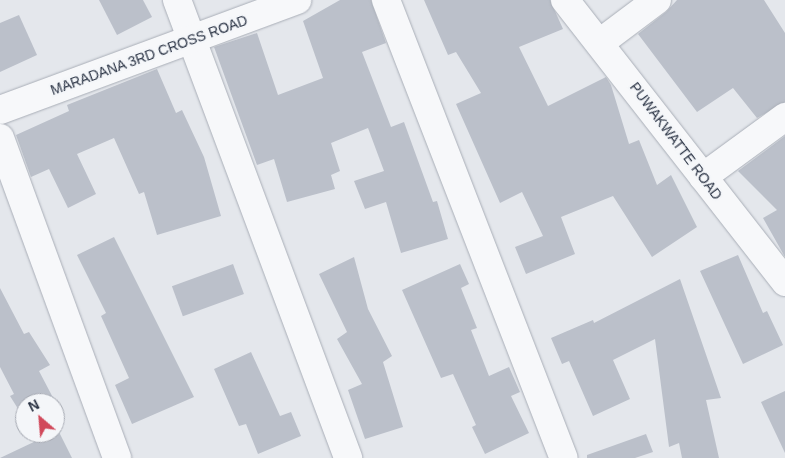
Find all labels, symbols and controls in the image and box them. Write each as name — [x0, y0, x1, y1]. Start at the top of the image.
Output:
street label: MARADANA 3RD CROSS ROAD — [48, 11, 250, 99]
street label: PUWAKWATTE ROAD — [626, 79, 726, 203]
north arrow — [15, 393, 65, 443]
text: N — [26, 396, 42, 415]

